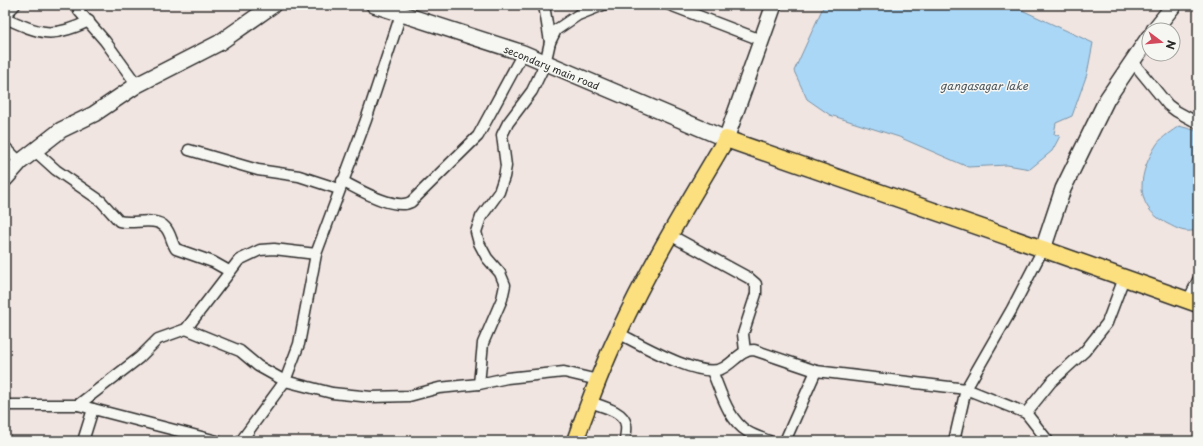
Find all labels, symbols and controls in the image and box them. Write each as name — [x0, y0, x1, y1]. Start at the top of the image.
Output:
north arrow — [1141, 22, 1181, 62]
text: N — [1162, 38, 1180, 52]
street label: secondary main road — [502, 41, 602, 93]
water label: gangasagar lake — [940, 77, 1029, 94]

